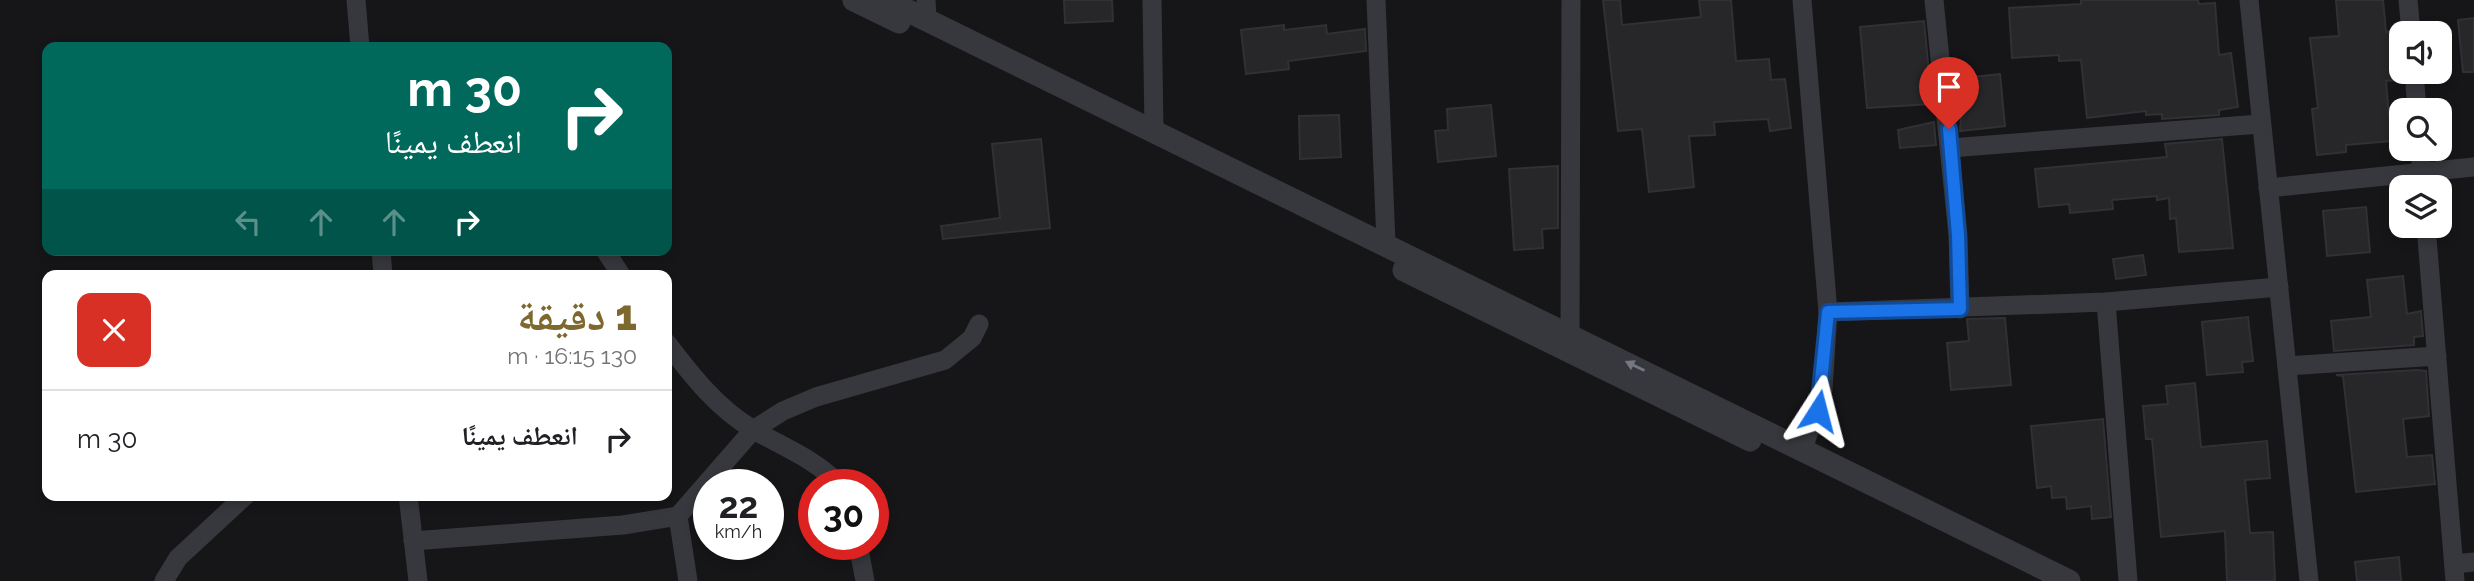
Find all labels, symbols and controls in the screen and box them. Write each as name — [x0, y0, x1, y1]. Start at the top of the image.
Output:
map controls — [2389, 21, 2452, 238]
button: sound — [2389, 21, 2452, 84]
pin — [1919, 57, 1979, 129]
text: 30 m — [407, 60, 522, 117]
icon: arrive — [1930, 68, 1968, 106]
icon: right — [546, 70, 637, 161]
button: search — [2389, 98, 2452, 161]
text: انعطف يمينًا — [385, 123, 522, 160]
button: layers — [2389, 175, 2452, 238]
icon: left — [229, 203, 267, 241]
icon: ahead — [302, 203, 340, 241]
icon: ahead — [375, 203, 413, 241]
icon: right — [448, 203, 486, 241]
text: 1 دقيقة — [517, 291, 637, 340]
button: close — [77, 293, 151, 367]
text: 130 m · 16:15 — [507, 342, 637, 369]
one-way arrow — [1625, 361, 1645, 372]
position arrow — [1781, 374, 1855, 448]
icon: right — [599, 420, 637, 458]
text: انعطف يمينًا — [461, 421, 578, 451]
text: 30 m — [77, 424, 137, 454]
speed limit sign: 30 — [798, 469, 889, 560]
text: 22 — [719, 485, 758, 526]
text: km/h — [715, 521, 762, 542]

